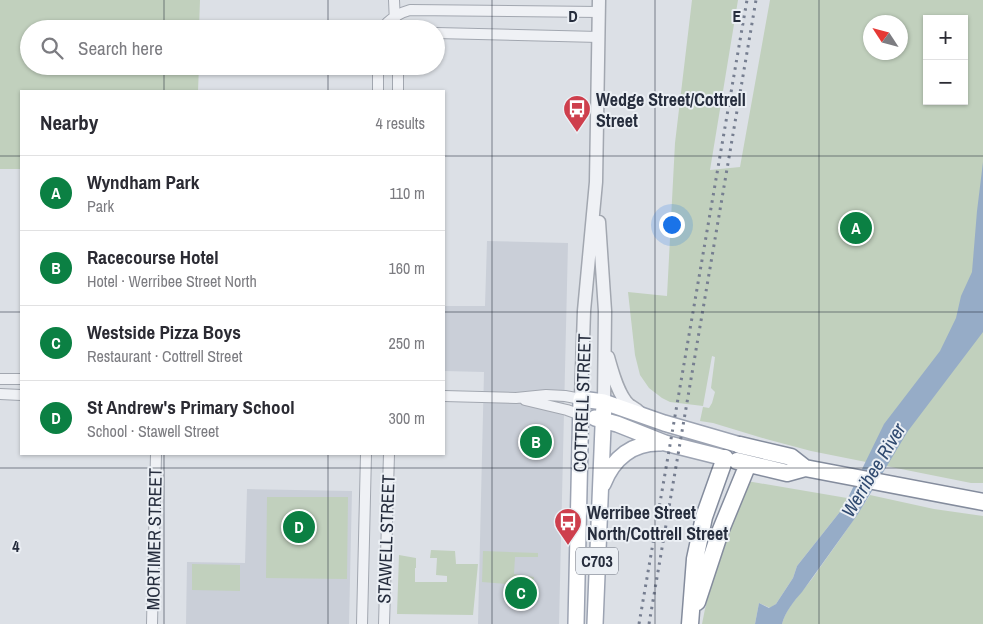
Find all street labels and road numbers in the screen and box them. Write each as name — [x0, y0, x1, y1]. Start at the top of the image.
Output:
street label: COTTRELL STREET — [567, 333, 597, 473]
street label: MORTIMER STREET — [140, 468, 168, 610]
street label: STAWELL STREET — [371, 474, 401, 604]
road number: C703 — [576, 548, 618, 574]

